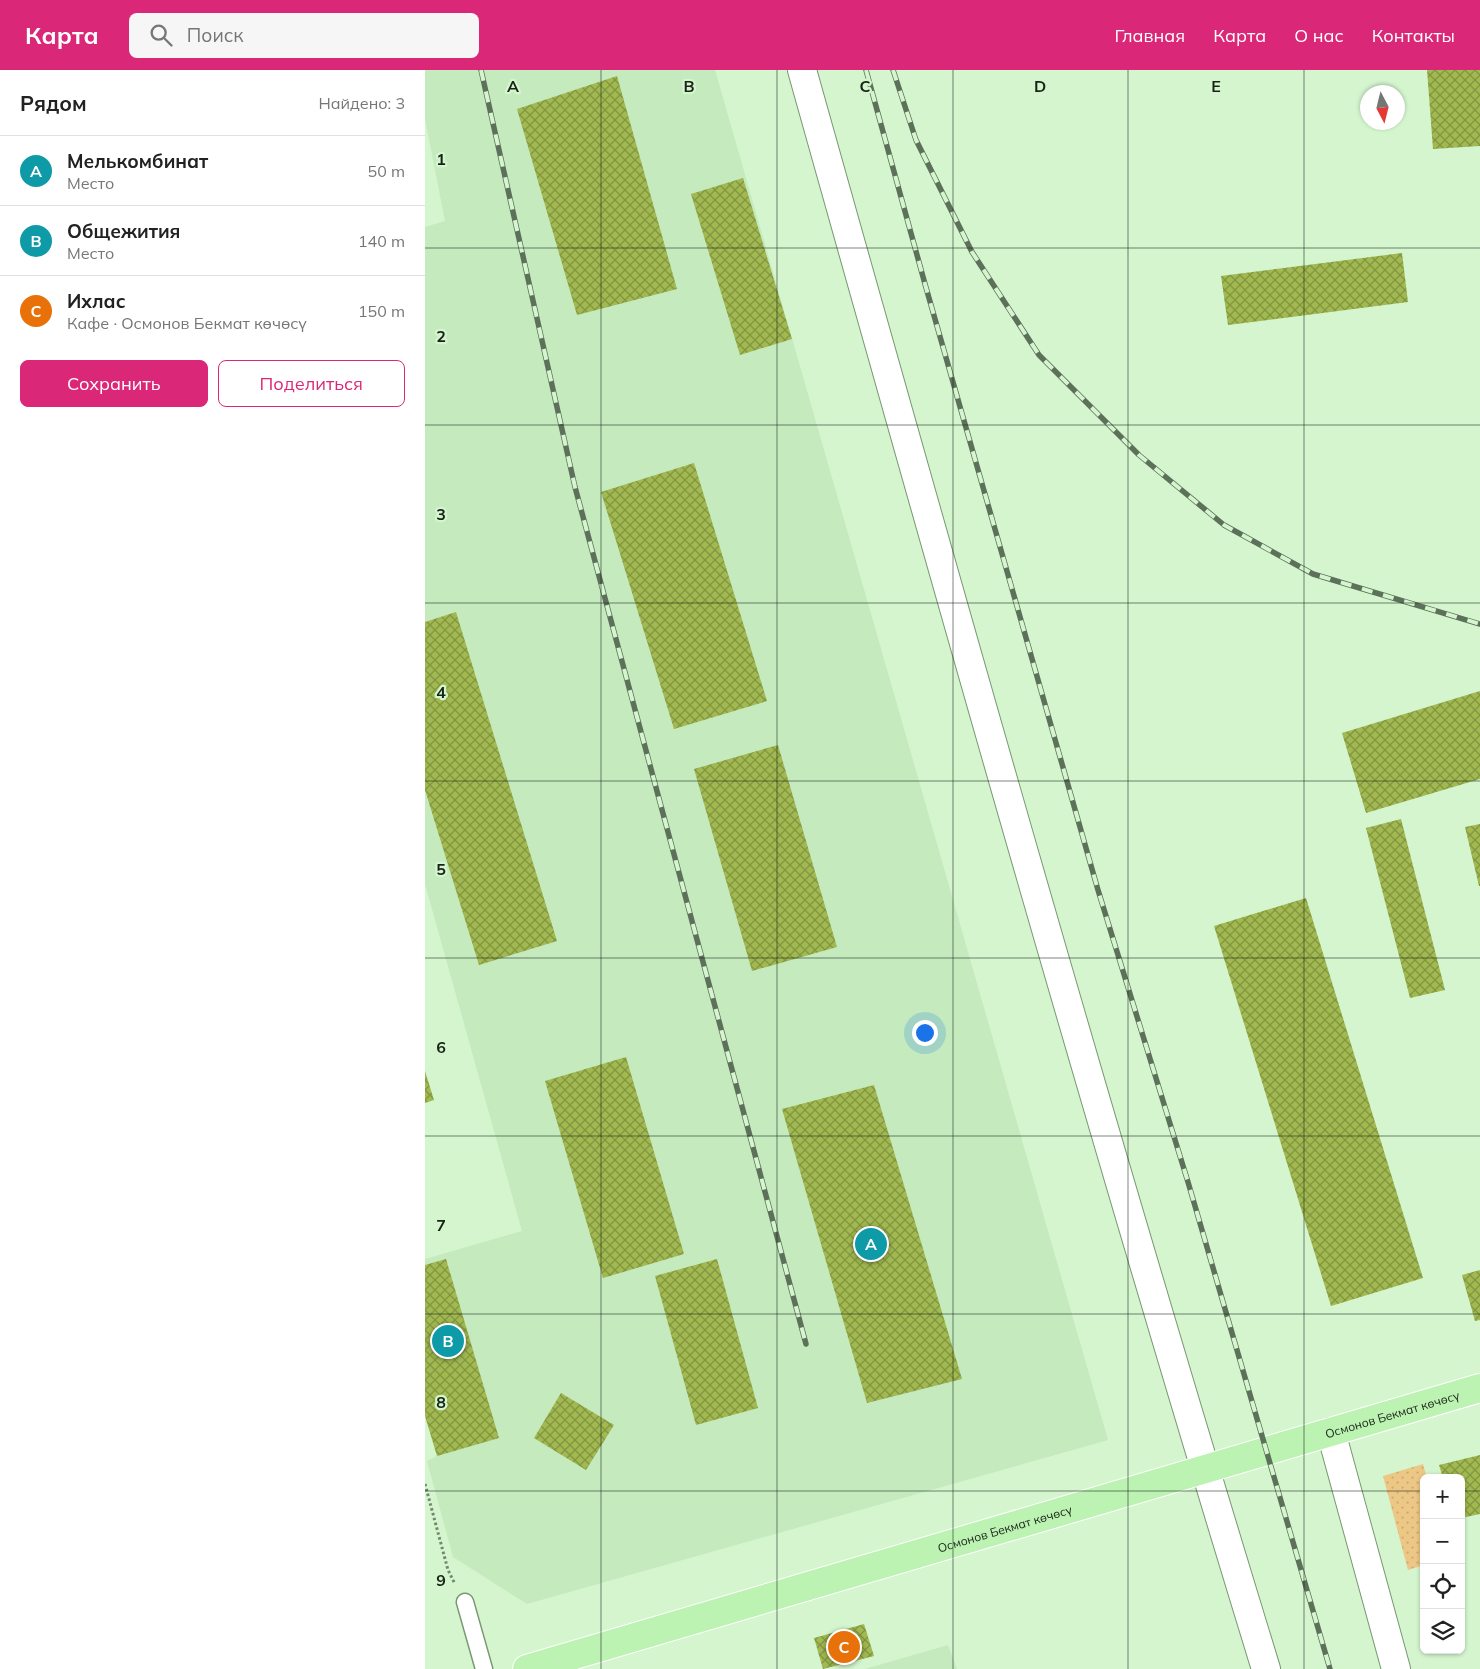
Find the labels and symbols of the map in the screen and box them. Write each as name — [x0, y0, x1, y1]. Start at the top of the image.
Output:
text: A — [507, 76, 519, 96]
text: B — [683, 76, 695, 96]
text: C — [860, 76, 871, 96]
text: D — [1034, 76, 1046, 96]
text: E — [1211, 76, 1221, 96]
north arrow — [1360, 85, 1405, 130]
text: 1 — [436, 149, 446, 169]
text: 2 — [436, 326, 446, 346]
text: 3 — [436, 504, 446, 524]
text: 4 — [436, 682, 446, 702]
text: 5 — [436, 859, 446, 879]
your location — [912, 1020, 938, 1046]
text: 6 — [436, 1037, 446, 1057]
text: 7 — [436, 1215, 446, 1235]
pin: A — [855, 1225, 887, 1263]
pin: B — [432, 1322, 464, 1360]
street label: Осмонов Бекмат көчөсү — [1323, 1387, 1462, 1441]
text: 8 — [436, 1392, 446, 1412]
street label: Осмонов Бекмат көчөсү — [936, 1501, 1074, 1555]
text: 9 — [436, 1570, 446, 1590]
pin: C — [828, 1628, 860, 1666]

